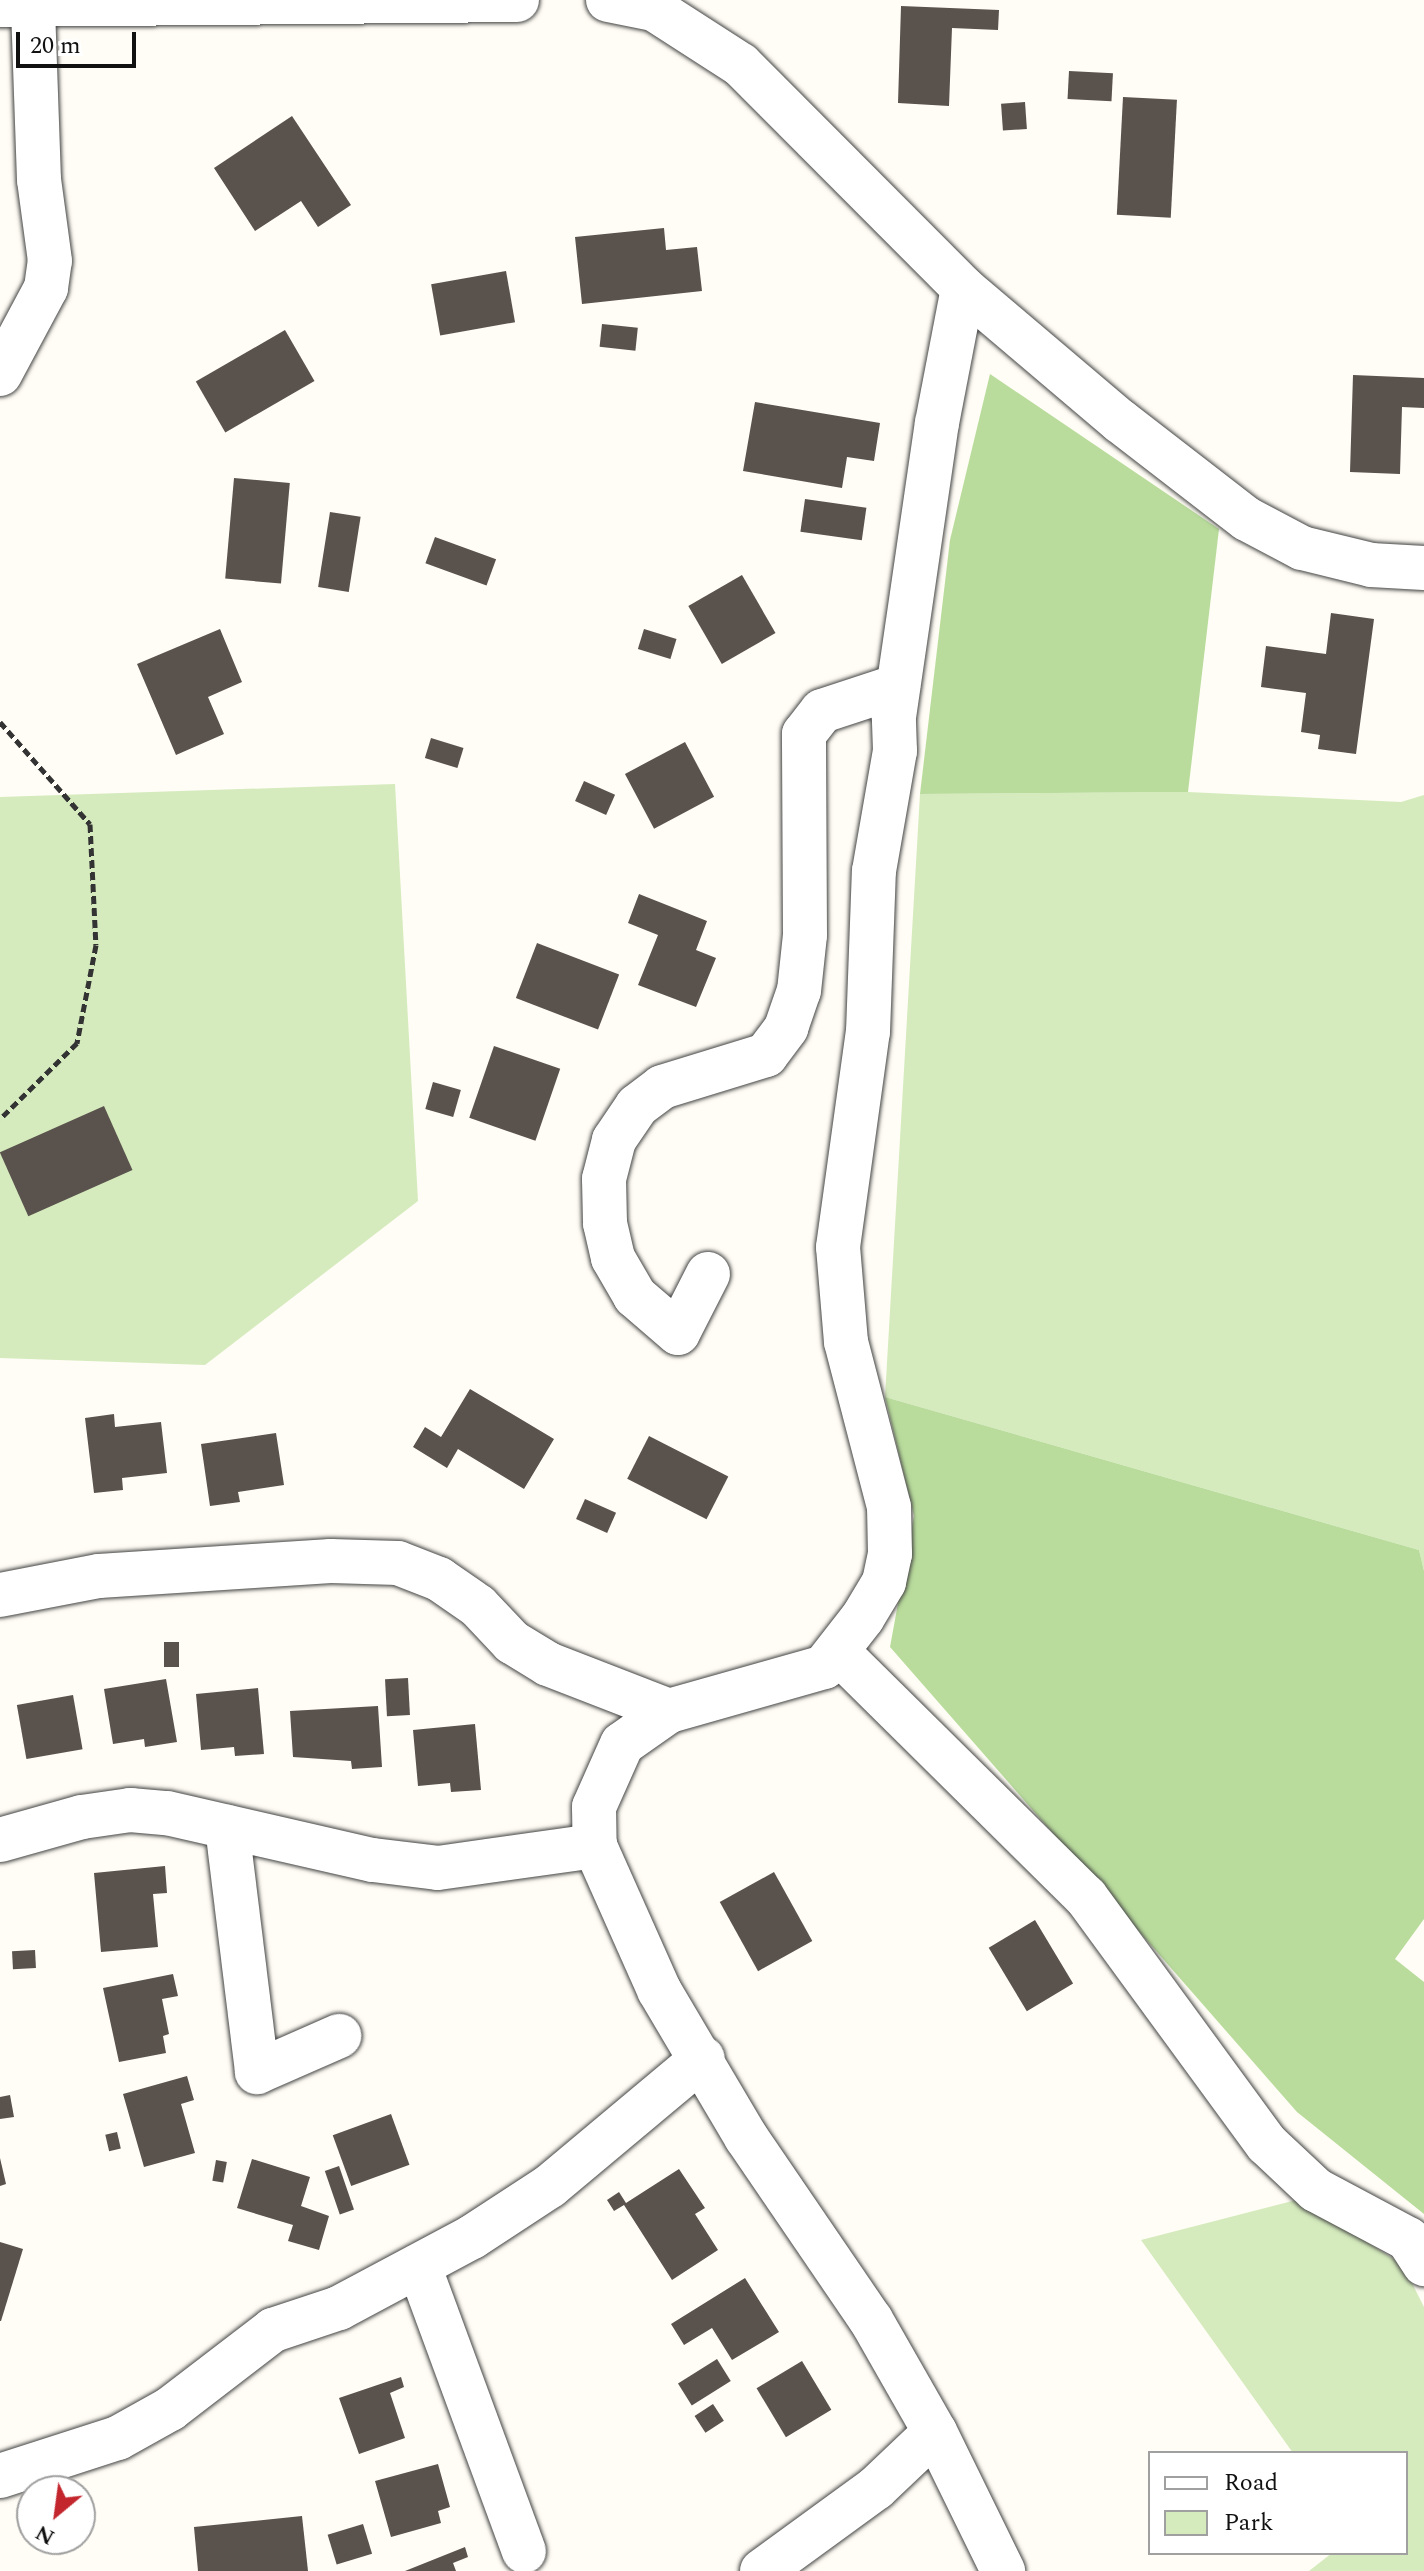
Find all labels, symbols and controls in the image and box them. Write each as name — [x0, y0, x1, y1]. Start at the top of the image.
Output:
scale bar — [20, 16, 140, 66]
text: 20 m — [30, 28, 81, 64]
legend — [1148, 2451, 1408, 2555]
text: Road — [1224, 2465, 1278, 2501]
north arrow — [16, 2475, 96, 2555]
text: Park — [1224, 2505, 1274, 2541]
text: N — [29, 2516, 61, 2553]

